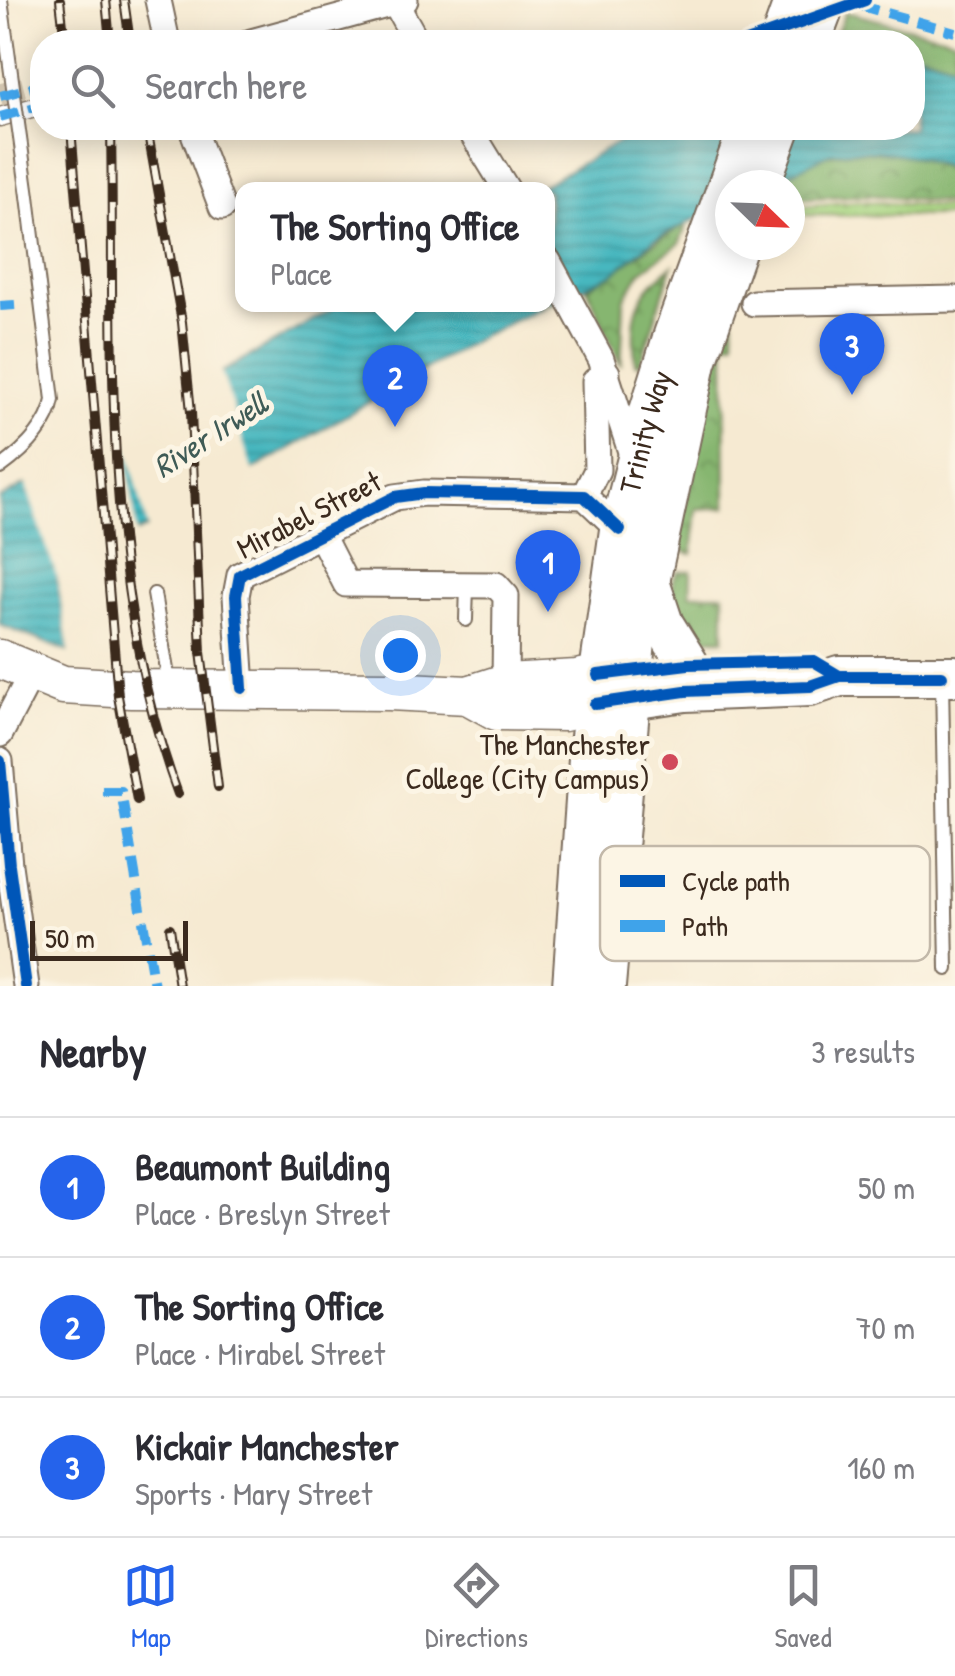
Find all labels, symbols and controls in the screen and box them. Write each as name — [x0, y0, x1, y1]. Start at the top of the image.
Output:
search box — [30, 30, 925, 140]
icon: search — [65, 58, 120, 113]
text: Search here — [145, 59, 307, 111]
north arrow — [715, 170, 805, 260]
popup — [235, 182, 555, 312]
text: The Sorting Office — [271, 200, 519, 252]
text: Place — [271, 252, 332, 295]
pin: 3 — [820, 312, 884, 395]
pin: 2 — [362, 344, 428, 427]
street label: Trinity Way — [609, 365, 681, 497]
water label: River Irwell — [144, 380, 277, 487]
street label: Mirabel Street — [230, 460, 388, 568]
pin: 1 — [516, 530, 580, 612]
your location — [375, 630, 426, 681]
place label: The Manchester College (City Campus) — [405, 724, 650, 798]
marker: The Manchester College (City Campus) — [659, 751, 681, 773]
legend — [600, 846, 930, 961]
text: Cycle path — [682, 862, 790, 900]
text: Path — [682, 907, 728, 945]
scale bar — [30, 916, 188, 960]
text: 50 m — [45, 919, 95, 957]
text: Nearby — [40, 1023, 147, 1080]
text: 3 results — [811, 1030, 915, 1073]
text: Beaumont Building — [135, 1140, 390, 1192]
text: 1 — [67, 1166, 78, 1209]
text: 50 m — [858, 1166, 915, 1209]
text: Place · Breslyn Street — [135, 1192, 390, 1235]
text: The Sorting Office — [135, 1280, 384, 1332]
text: 2 — [65, 1306, 80, 1349]
text: 70 m — [856, 1306, 915, 1349]
text: Place · Mirabel Street — [135, 1332, 385, 1375]
text: Kickair Manchester — [135, 1420, 399, 1472]
text: 3 — [65, 1446, 80, 1489]
text: 160 m — [847, 1446, 915, 1489]
text: Sports · Mary Street — [135, 1472, 372, 1515]
tab: Map — [123, 1558, 178, 1656]
tab: Directions — [425, 1558, 528, 1656]
tab: Saved — [775, 1558, 832, 1656]

